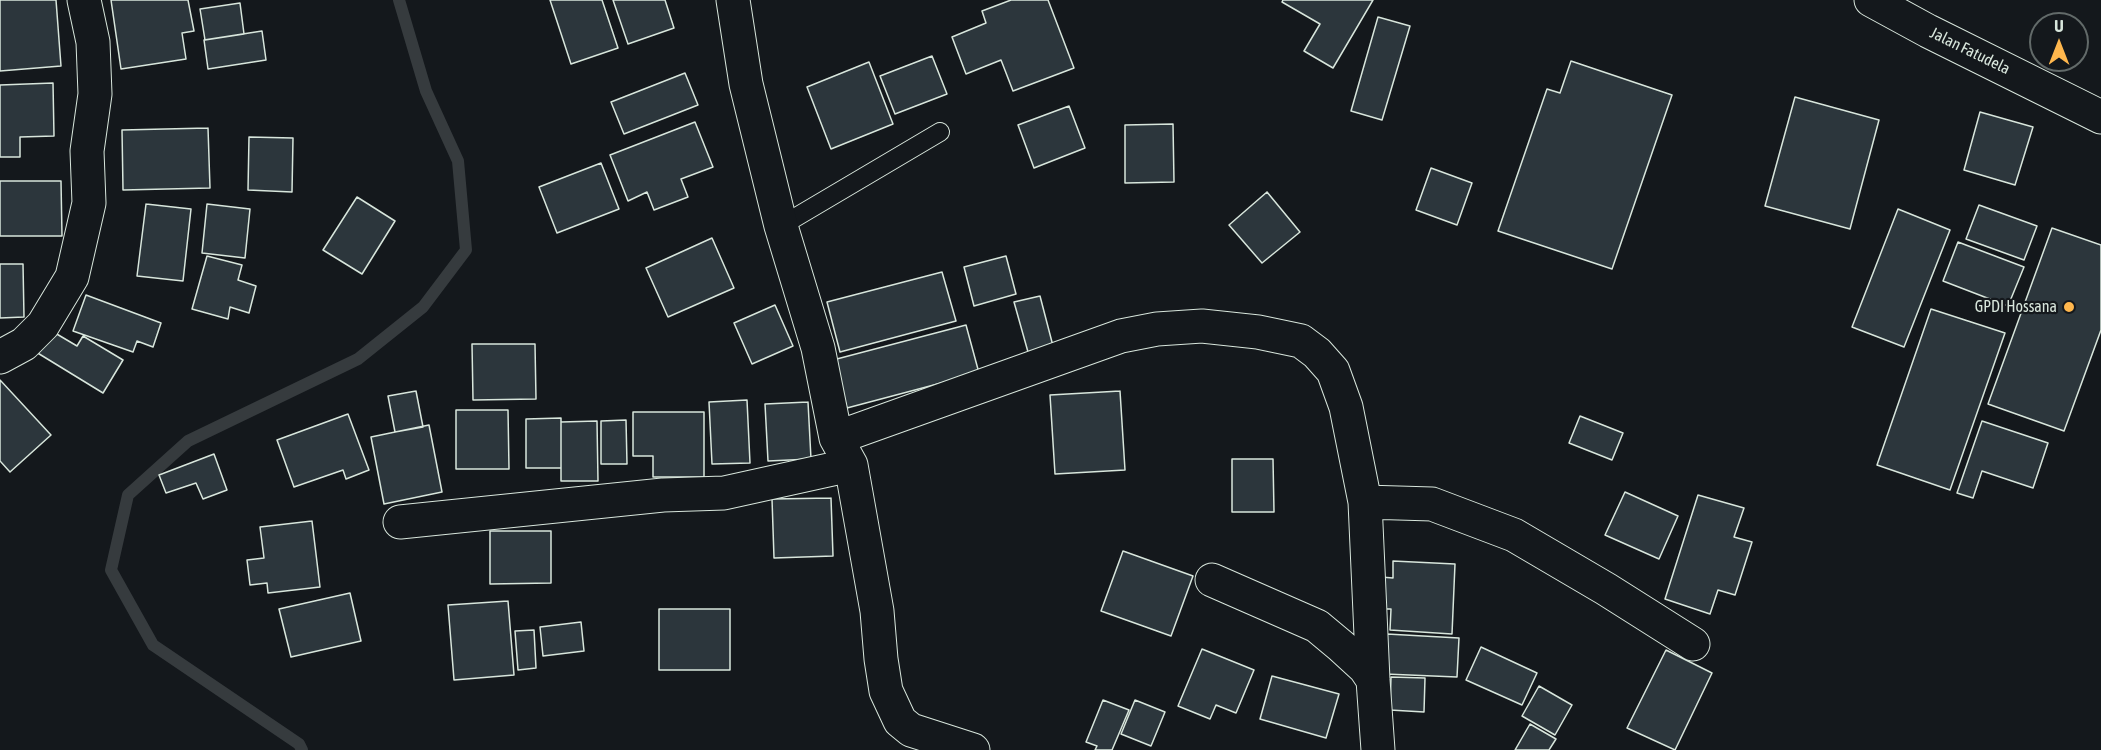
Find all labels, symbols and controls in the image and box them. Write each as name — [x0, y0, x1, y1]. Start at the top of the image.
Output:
north arrow — [2029, 12, 2089, 72]
text: U — [2054, 17, 2064, 35]
street label: Jalan Fatudela — [1927, 23, 2013, 79]
place label: GPDI Hossana — [1975, 297, 2057, 317]
marker: GPDI Hossana — [2062, 300, 2076, 314]

